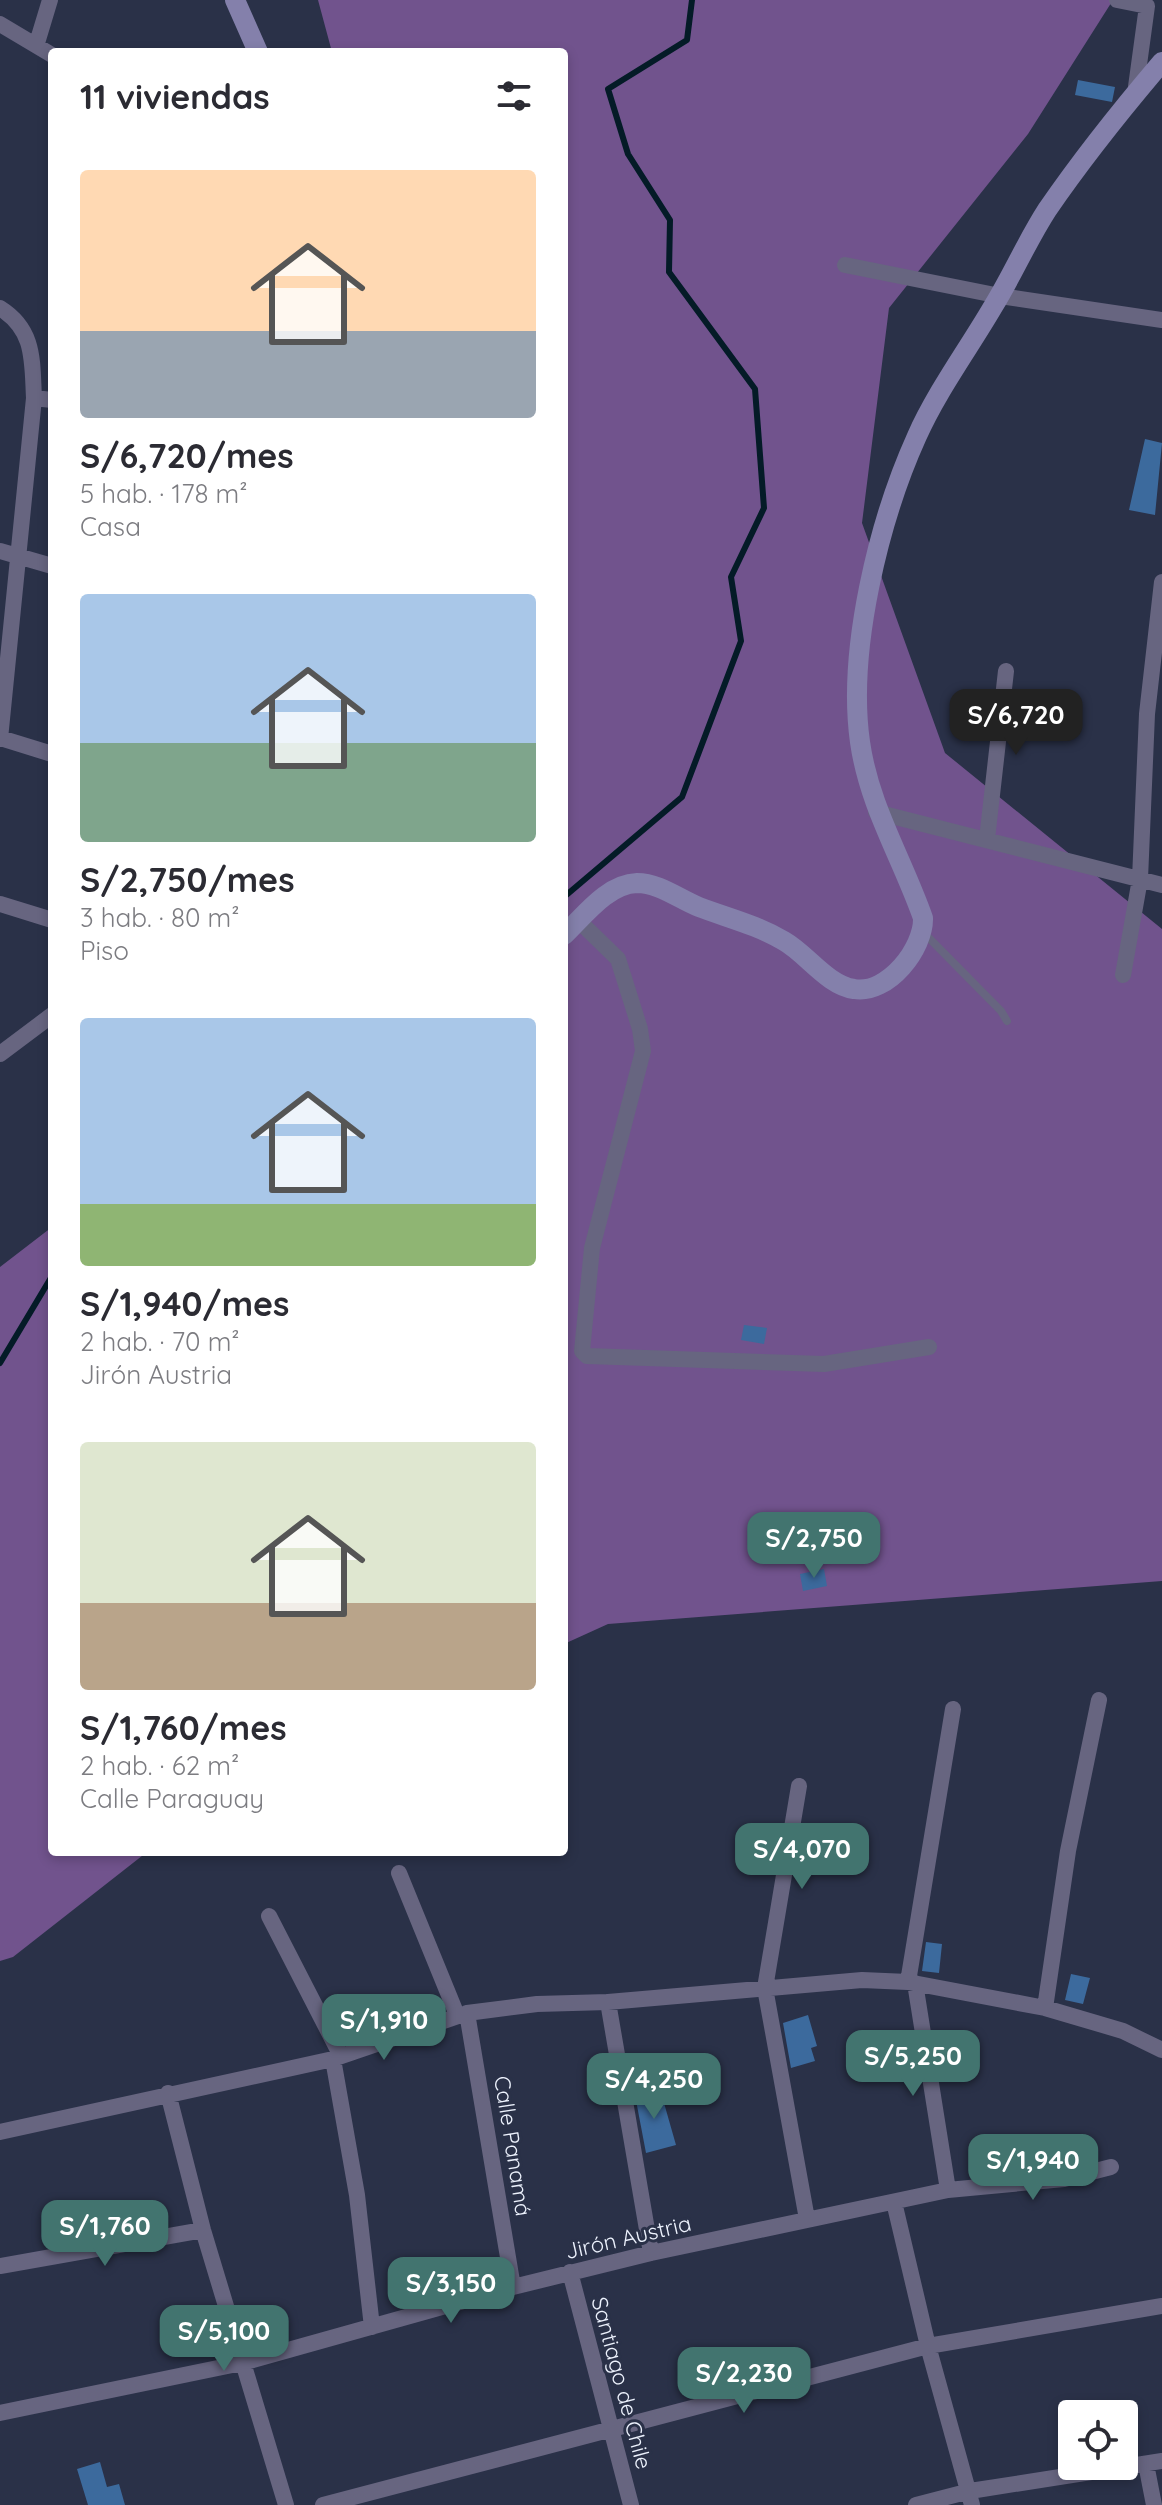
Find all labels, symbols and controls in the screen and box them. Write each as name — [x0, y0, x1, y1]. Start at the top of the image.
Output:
icon: filters — [492, 74, 536, 118]
text: 11 viviendas — [80, 75, 270, 118]
icon: home — [236, 222, 380, 366]
text: S/6,720/mes — [80, 434, 294, 477]
text: 5 hab. · 178 m² — [80, 477, 248, 510]
text: Casa — [80, 510, 141, 543]
icon: home — [236, 646, 380, 790]
pin: S/6,720 — [942, 689, 1090, 757]
text: S/6,720 — [968, 698, 1064, 731]
text: S/2,750/mes — [80, 858, 295, 901]
text: 3 hab. · 80 m² — [80, 901, 240, 934]
text: Piso — [80, 934, 129, 967]
icon: home — [236, 1070, 380, 1214]
text: S/1,940/mes — [80, 1282, 289, 1325]
text: 2 hab. · 70 m² — [80, 1325, 240, 1358]
text: Jirón Austria — [80, 1358, 232, 1391]
icon: home — [236, 1494, 380, 1638]
pin: S/2,750 — [740, 1512, 888, 1580]
text: S/2,750 — [765, 1521, 863, 1554]
text: S/1,760/mes — [80, 1706, 287, 1749]
text: 2 hab. · 62 m² — [80, 1749, 239, 1782]
text: Calle Paraguay — [80, 1782, 264, 1815]
pin: S/4,070 — [728, 1823, 876, 1891]
text: S/4,070 — [753, 1832, 851, 1865]
pin: S/1,910 — [310, 1994, 458, 2062]
text: S/1,910 — [340, 2003, 428, 2036]
pin: S/5,250 — [839, 2030, 987, 2098]
text: S/5,250 — [864, 2039, 962, 2072]
pin: S/4,250 — [580, 2053, 728, 2121]
text: S/4,250 — [605, 2062, 703, 2095]
street label: Calle Panamá — [488, 2074, 538, 2218]
pin: S/1,940 — [959, 2134, 1107, 2202]
text: S/1,940 — [986, 2143, 1080, 2176]
pin: S/1,760 — [31, 2200, 179, 2268]
text: S/1,760 — [59, 2209, 151, 2242]
street label: Jirón Austria — [562, 2209, 694, 2265]
pin: S/3,150 — [377, 2257, 525, 2325]
text: S/3,150 — [406, 2266, 496, 2299]
street label: Santiago de Chile — [586, 2294, 658, 2472]
pin: S/5,100 — [150, 2305, 298, 2373]
text: S/5,100 — [178, 2314, 270, 2347]
pin: S/2,230 — [670, 2347, 818, 2415]
text: S/2,230 — [696, 2356, 792, 2389]
map controls — [1058, 2400, 1138, 2480]
button: locate — [1058, 2400, 1138, 2480]

